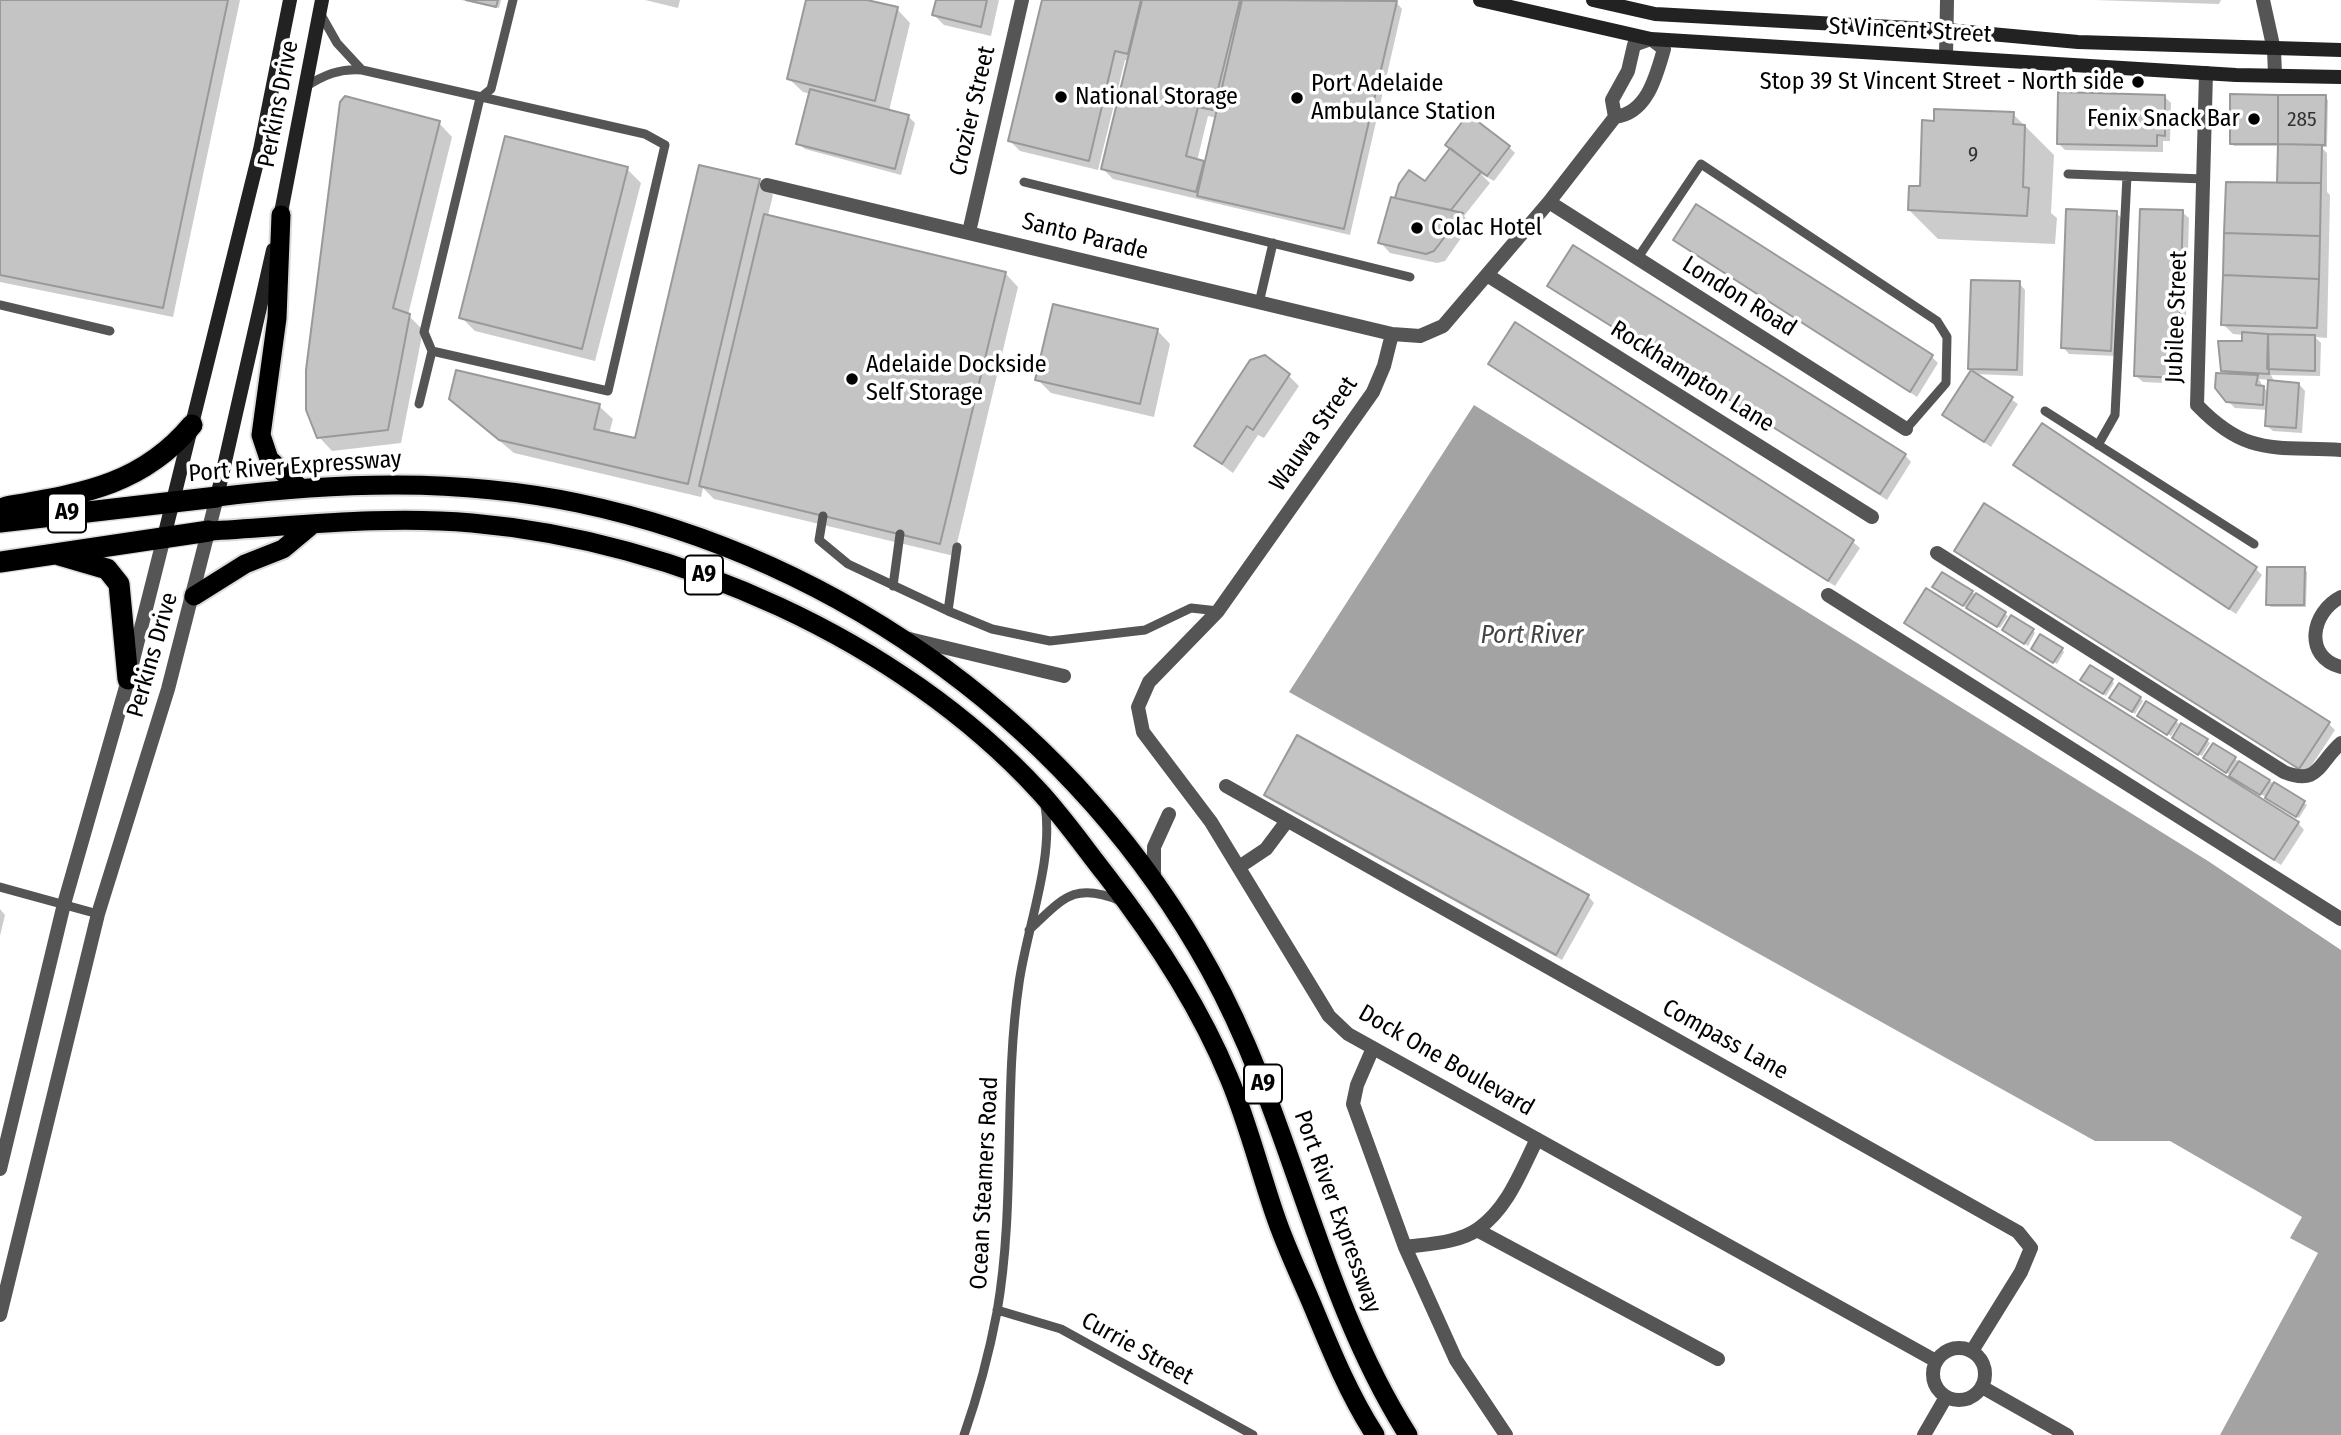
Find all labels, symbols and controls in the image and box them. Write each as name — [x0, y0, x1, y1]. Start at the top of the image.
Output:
street label: St Vincent Street — [1828, 12, 1992, 50]
street label: Perkins Drive — [253, 38, 305, 170]
street label: Crozier Street — [944, 43, 1002, 179]
place label: Stop 39 St Vincent Street - North side — [1760, 68, 2124, 96]
place label: Port Adelaide Ambulance Station — [1311, 70, 1496, 126]
marker: Stop 39 St Vincent Street - North side — [2130, 74, 2146, 90]
place label: National Storage — [1075, 83, 1238, 111]
marker: National Storage — [1053, 89, 1069, 105]
marker: Port Adelaide Ambulance Station — [1289, 90, 1305, 106]
place label: Fenix Snack Bar — [2087, 105, 2240, 133]
house number: 285 — [2287, 107, 2317, 133]
marker: Fenix Snack Bar — [2246, 111, 2262, 127]
house number: 9 — [1968, 142, 1978, 168]
street label: Santo Parade — [1019, 207, 1151, 267]
place label: Colac Hotel — [1431, 214, 1542, 242]
marker: Colac Hotel — [1409, 220, 1425, 236]
street label: Jubilee Street — [2160, 250, 2194, 384]
street label: London Road — [1677, 251, 1801, 343]
street label: Rockhampton Lane — [1605, 315, 1779, 439]
place label: Adelaide Dockside Self Storage — [866, 351, 1047, 407]
marker: Adelaide Dockside Self Storage — [844, 371, 860, 387]
street label: Wauwa Street — [1264, 371, 1364, 497]
street label: Port River Expressway — [187, 445, 403, 489]
road number: A9 — [48, 494, 86, 533]
road number: A9 — [685, 555, 723, 594]
street label: Perkins Drive — [121, 589, 185, 721]
water label: Port River — [1480, 620, 1584, 652]
street label: Compass Lane — [1657, 994, 1793, 1086]
street label: Dock One Boulevard — [1353, 999, 1539, 1123]
road number: A9 — [1244, 1064, 1282, 1104]
street label: Ocean Steamers Road — [965, 1076, 1005, 1290]
street label: Port River Expressway — [1287, 1107, 1387, 1317]
street label: Currie Street — [1076, 1306, 1198, 1392]

